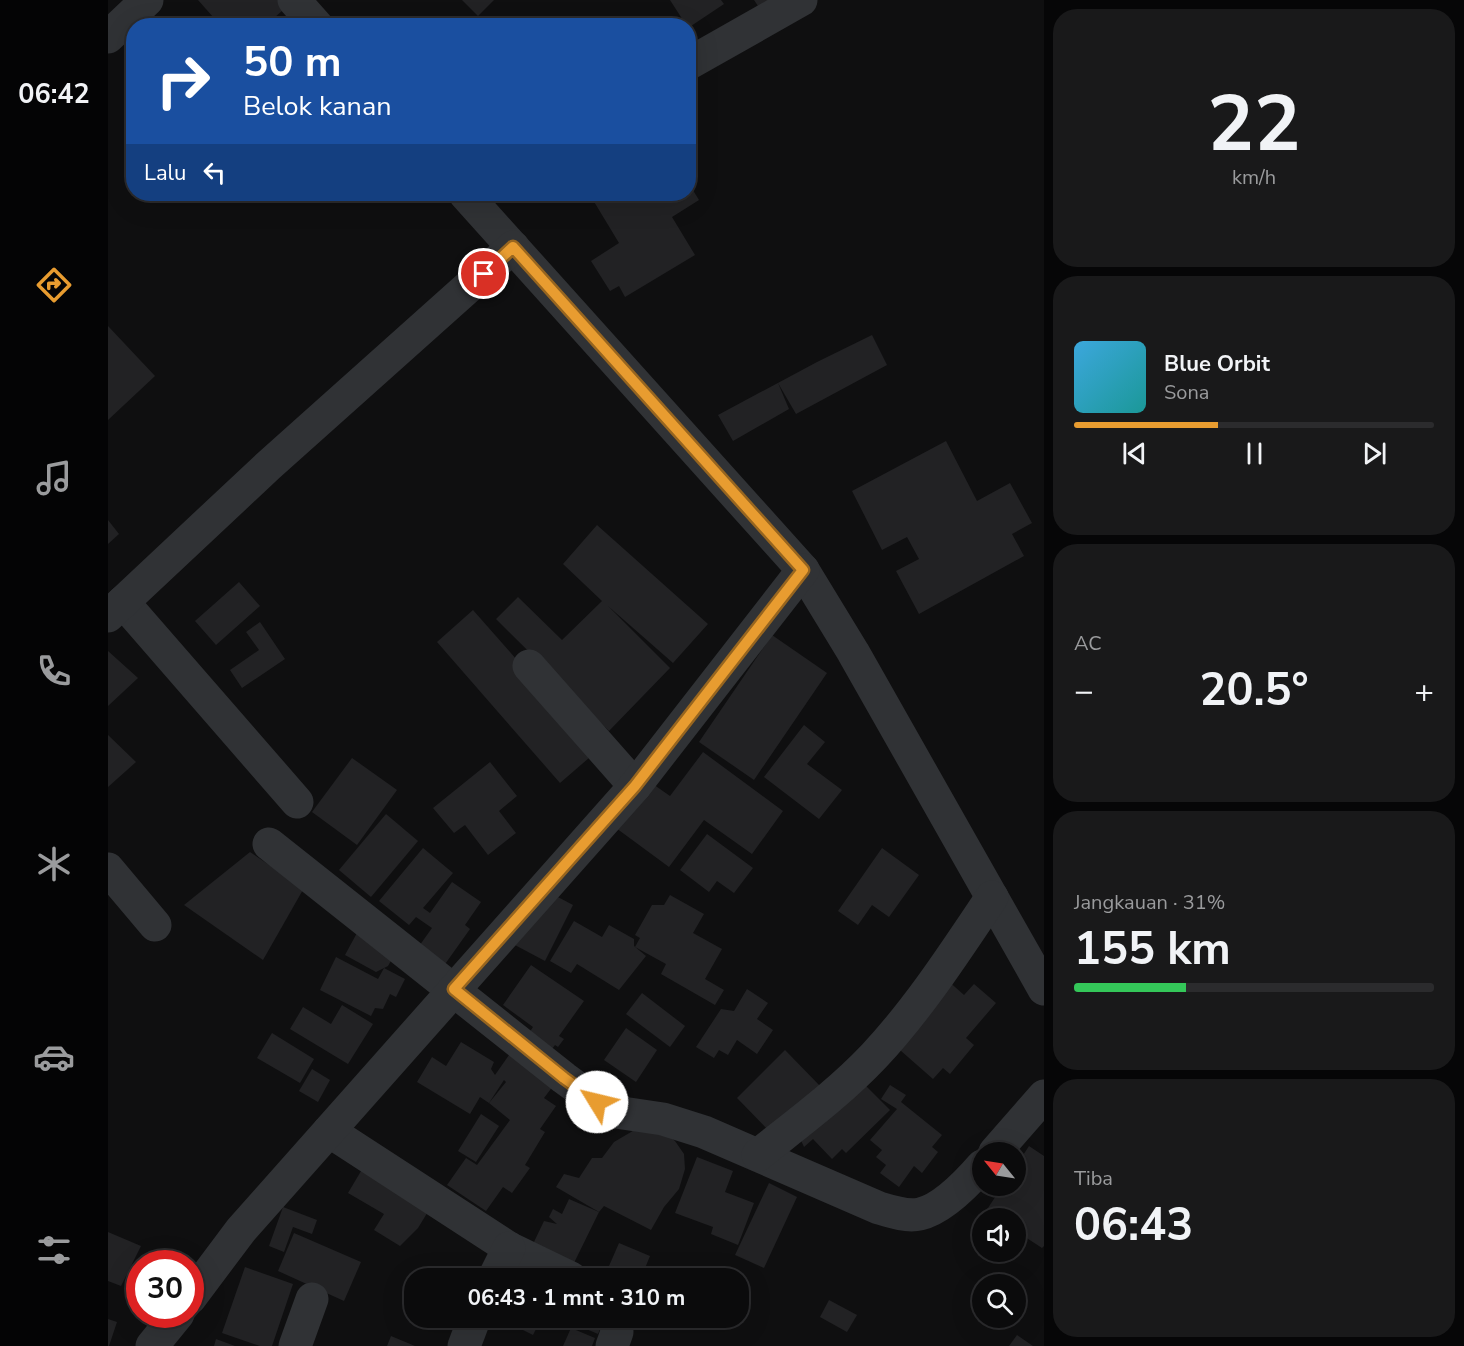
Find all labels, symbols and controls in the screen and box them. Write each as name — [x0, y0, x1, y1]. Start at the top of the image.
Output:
text: 50 m — [243, 34, 342, 91]
icon: right — [144, 42, 222, 120]
text: 22 — [1207, 71, 1301, 178]
text: 06:42 — [18, 76, 90, 113]
text: Belok kanan — [243, 88, 392, 125]
icon: left — [198, 156, 231, 189]
text: Lalu — [144, 158, 186, 188]
text: km/h — [1232, 164, 1276, 191]
pin — [458, 248, 509, 299]
icon: arrive — [467, 257, 500, 290]
icon: directions — [33, 264, 75, 306]
text: Blue Orbit — [1164, 349, 1270, 379]
text: Sona — [1164, 379, 1209, 406]
icon: previous — [1118, 437, 1151, 470]
icon: pause — [1238, 437, 1271, 470]
icon: next — [1358, 437, 1391, 470]
icon: music — [33, 457, 75, 499]
text: AC — [1074, 630, 1102, 657]
icon: phone — [33, 650, 75, 692]
text: 20.5° — [1199, 660, 1309, 721]
text: − — [1074, 669, 1094, 714]
text: + — [1414, 669, 1434, 714]
icon: climate — [33, 843, 75, 885]
text: Jangkauan · 31% — [1074, 889, 1225, 916]
text: 155 km — [1074, 919, 1231, 980]
icon: car — [33, 1036, 75, 1078]
position arrow — [565, 1070, 629, 1134]
north arrow — [972, 1142, 1026, 1196]
map controls — [972, 1142, 1026, 1328]
text: Tiba — [1074, 1165, 1113, 1192]
text: 06:43 — [1074, 1195, 1193, 1256]
button: sound — [972, 1208, 1026, 1262]
icon: filters — [33, 1229, 75, 1271]
speed limit sign: 30 — [126, 1250, 204, 1328]
button: search — [972, 1274, 1026, 1328]
text: 06:43 · 1 mnt · 310 m — [468, 1283, 685, 1313]

